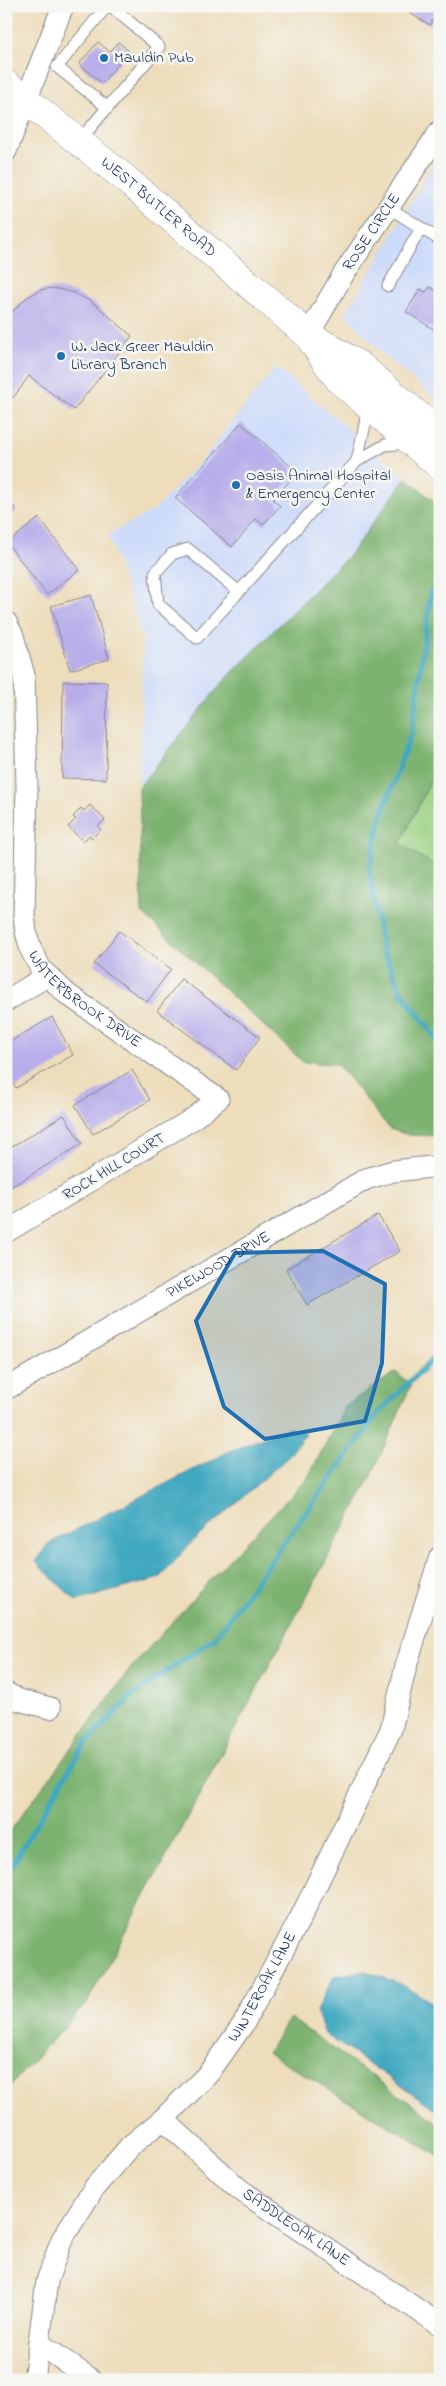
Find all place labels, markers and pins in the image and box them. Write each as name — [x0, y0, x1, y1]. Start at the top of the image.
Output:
place label: Mauldin Pub — [114, 46, 194, 70]
marker: Mauldin Pub — [98, 52, 110, 64]
place label: W. Jack Greer Mauldin Library Branch — [71, 335, 214, 377]
marker: W. Jack Greer Mauldin Library Branch — [55, 350, 67, 362]
place label: Oasis Animal Hospital & Emergency Center — [246, 464, 391, 506]
marker: Oasis Animal Hospital & Emergency Center — [230, 479, 242, 491]

